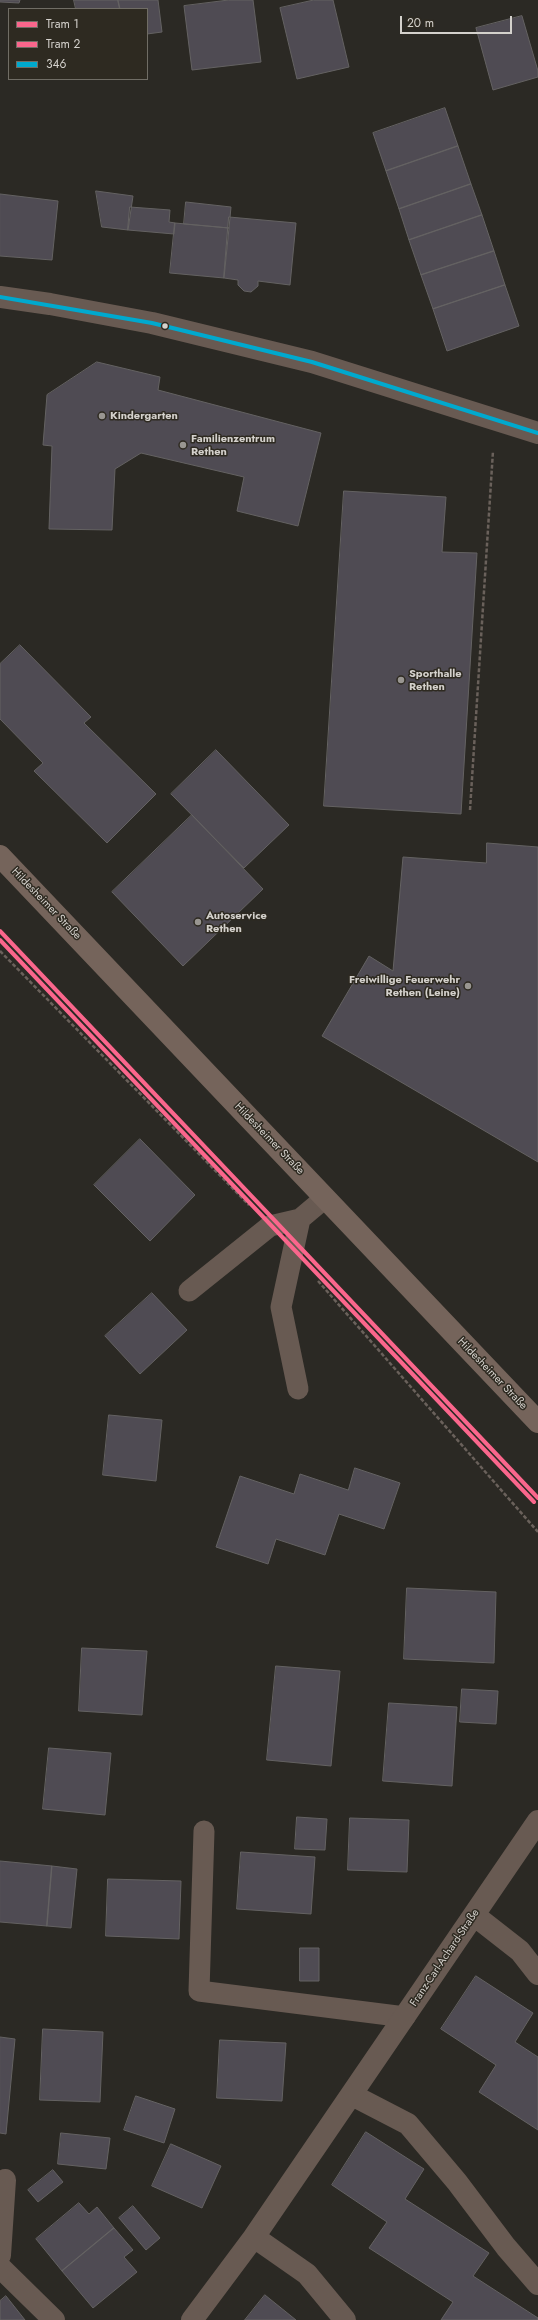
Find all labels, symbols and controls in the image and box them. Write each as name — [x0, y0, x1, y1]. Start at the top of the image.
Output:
legend — [8, 8, 148, 80]
scale bar — [402, 8, 514, 34]
text: 20 m — [407, 14, 434, 32]
text: Tram 1 — [46, 15, 79, 33]
text: Tram 2 — [46, 35, 80, 53]
text: 346 — [46, 55, 66, 73]
unlabelled marker — [160, 321, 170, 331]
place label: Kindergarten — [110, 409, 178, 423]
marker: Kindergarten — [97, 411, 107, 421]
place label: Familienzentrum Rethen — [191, 432, 275, 458]
marker: Familienzentrum Rethen — [178, 440, 188, 450]
place label: Sporthalle Rethen — [409, 667, 462, 693]
marker: Sporthalle Rethen — [396, 675, 406, 685]
street label: Hildesheimer Straße — [8, 865, 84, 943]
place label: Autoservice Rethen — [206, 909, 267, 935]
marker: Autoservice Rethen — [193, 917, 203, 927]
place label: Freiwillige Feuerwehr Rethen (Leine) — [349, 973, 460, 999]
marker: Freiwillige Feuerwehr Rethen (Leine) — [463, 981, 473, 991]
street label: Hildesheimer Straße — [231, 1100, 307, 1178]
street label: Hildesheimer Straße — [454, 1335, 530, 1413]
street label: Franz-Carl-Achard-Straße — [408, 1907, 482, 2009]

